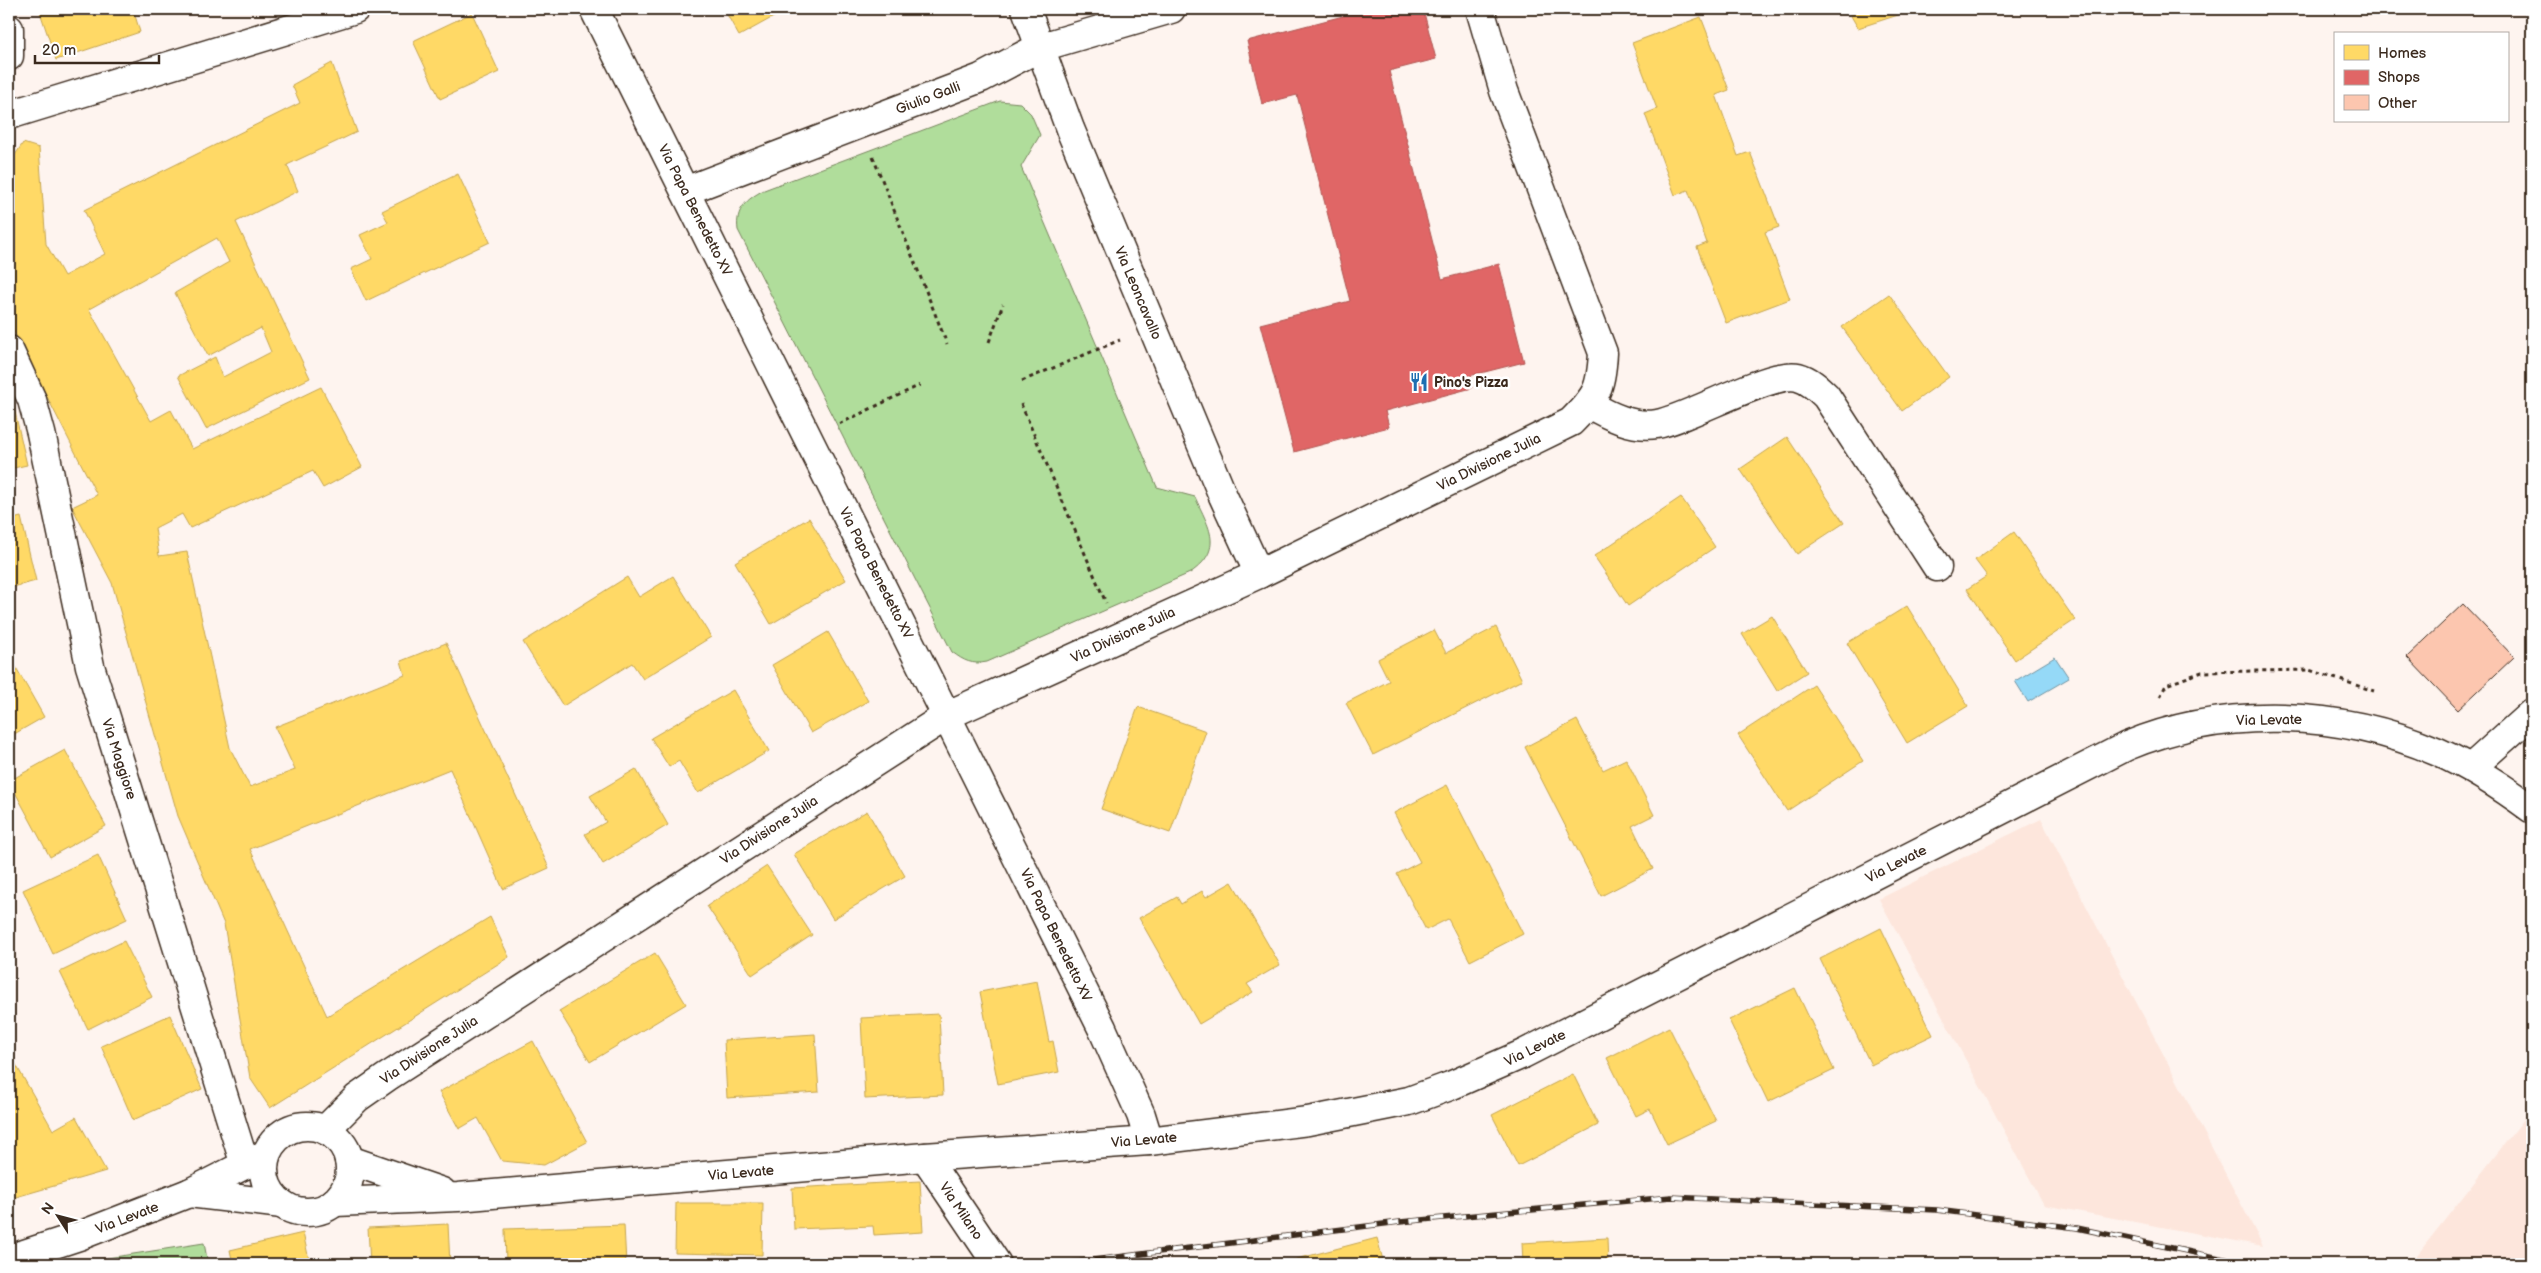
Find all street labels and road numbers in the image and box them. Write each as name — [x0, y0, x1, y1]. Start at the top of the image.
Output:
street label: Giulio Galli — [893, 78, 963, 118]
street label: Via Papa Benedetto XV — [654, 141, 736, 279]
street label: Via Leoncavallo — [1111, 244, 1165, 342]
street label: Via Divisione Julia — [1434, 429, 1544, 495]
street label: Via Papa Benedetto XV — [835, 504, 917, 642]
street label: Via Divisione Julia — [1068, 603, 1178, 667]
street label: Via Levate — [2236, 711, 2302, 729]
street label: Via Maggiore — [98, 716, 140, 802]
street label: Via Divisione Julia — [717, 792, 821, 868]
street label: Via Levate — [1863, 841, 1929, 887]
street label: Via Papa Benedetto XV — [1016, 866, 1096, 1005]
street label: Via Divisione Julia — [377, 1012, 481, 1088]
street label: Via Levate — [1502, 1026, 1568, 1070]
street label: Via Levate — [1110, 1129, 1178, 1151]
street label: Via Levate — [707, 1162, 775, 1184]
street label: Via Milano — [936, 1179, 986, 1243]
street label: Via Levate — [93, 1198, 161, 1238]

